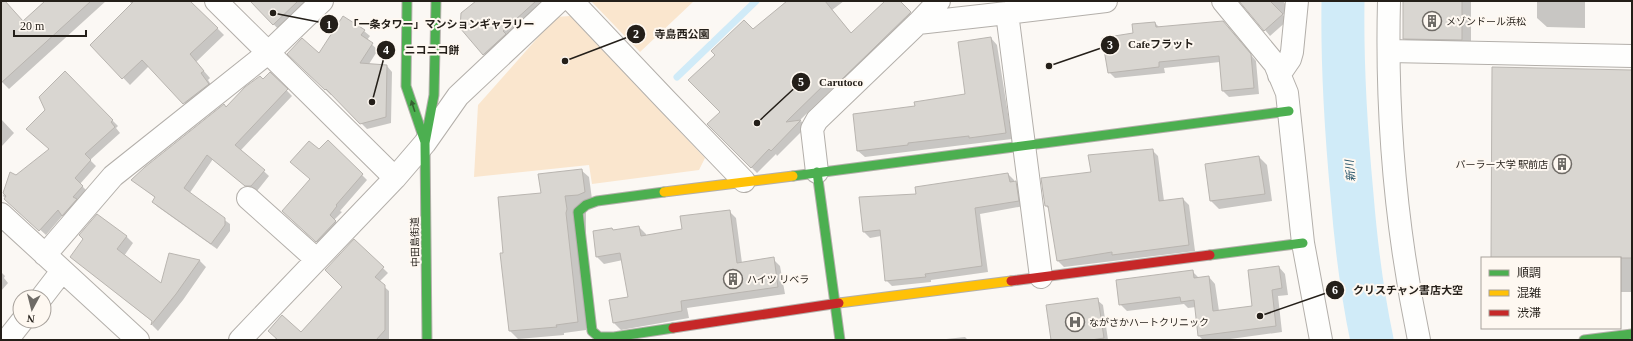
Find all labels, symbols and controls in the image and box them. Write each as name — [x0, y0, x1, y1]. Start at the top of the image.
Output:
building icon: メゾンドール浜松 — [1421, 10, 1443, 32]
scale bar — [14, 12, 86, 38]
callout: 「一条タワー」マンションギャラリー — [319, 13, 542, 36]
place label: メゾンドール浜松 — [1446, 16, 1526, 27]
text: 1 — [326, 18, 332, 32]
text: 「一条タワー」マンションギャラリー — [348, 18, 535, 30]
text: 20 m — [20, 19, 45, 33]
callout: 寺島西公園 — [626, 22, 717, 45]
text: 2 — [633, 27, 639, 41]
text: 寺島西公園 — [655, 28, 710, 40]
callout: Cafeフラット — [1100, 33, 1202, 56]
text: 3 — [1107, 38, 1113, 52]
text: Cafeフラット — [1128, 38, 1194, 50]
callout: ニコニコ餅 — [376, 39, 467, 62]
text: 4 — [383, 43, 389, 57]
text: ニコニコ餅 — [405, 44, 460, 56]
callout: Carutoco — [791, 70, 871, 93]
text: 5 — [798, 75, 804, 89]
text: Carutoco — [819, 76, 863, 88]
one-way arrow — [410, 100, 416, 112]
building icon: パーラー大学 駅前店 — [1551, 153, 1573, 175]
water label: 新川 — [1343, 159, 1357, 182]
place label: パーラー大学 駅前店 — [1456, 159, 1548, 170]
street label: 中田島街道 — [409, 217, 421, 267]
legend — [1481, 257, 1621, 329]
text: 順調 — [1517, 266, 1541, 280]
building icon: ハイツ リベラ — [722, 268, 744, 290]
place label: ハイツ リベラ — [747, 274, 809, 285]
callout: クリスチャン書店大空 — [1325, 278, 1471, 301]
text: 6 — [1332, 283, 1338, 297]
text: クリスチャン書店大空 — [1353, 284, 1463, 296]
text: 混雑 — [1517, 286, 1541, 300]
north arrow — [12, 289, 52, 329]
text: 渋滞 — [1517, 306, 1541, 320]
hospital icon: ながさかハートクリニック — [1064, 311, 1086, 333]
text: N — [26, 312, 35, 325]
place label: ながさかハートクリニック — [1089, 317, 1209, 328]

